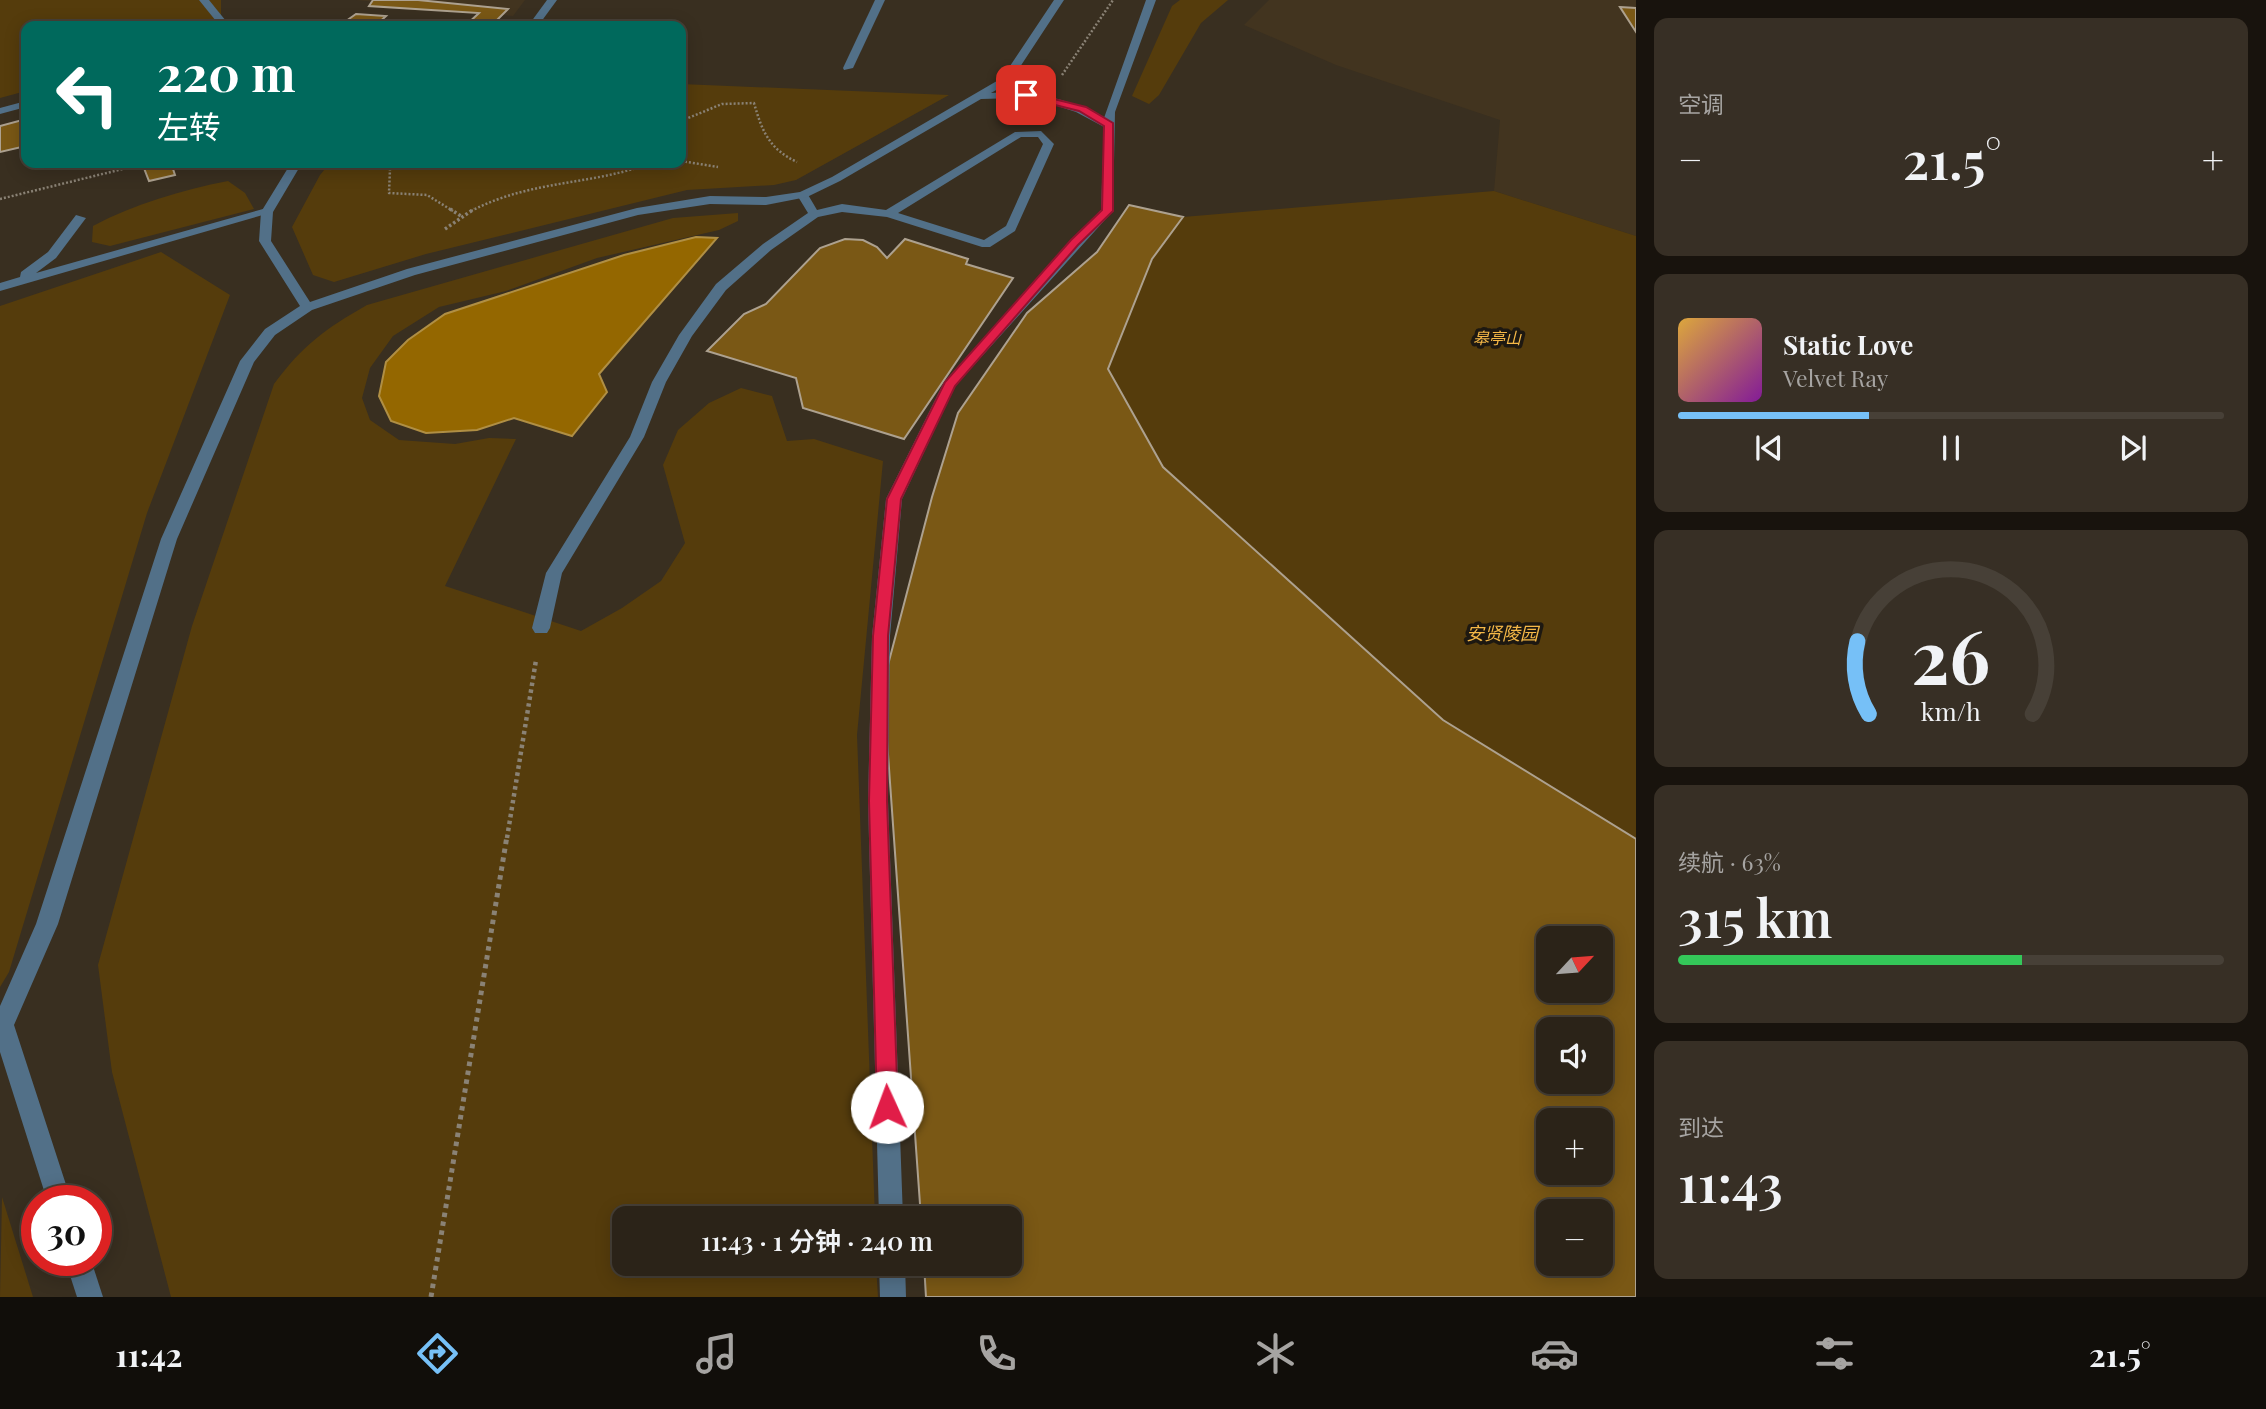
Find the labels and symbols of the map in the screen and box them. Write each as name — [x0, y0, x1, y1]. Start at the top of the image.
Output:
pin — [996, 65, 1056, 125]
park label: 皋亭山 — [1473, 327, 1522, 348]
park label: 安贤陵园 — [1466, 621, 1541, 645]
north arrow — [1536, 926, 1614, 1003]
position arrow — [850, 1070, 924, 1144]
speed limit sign: 30 — [21, 1185, 112, 1276]

